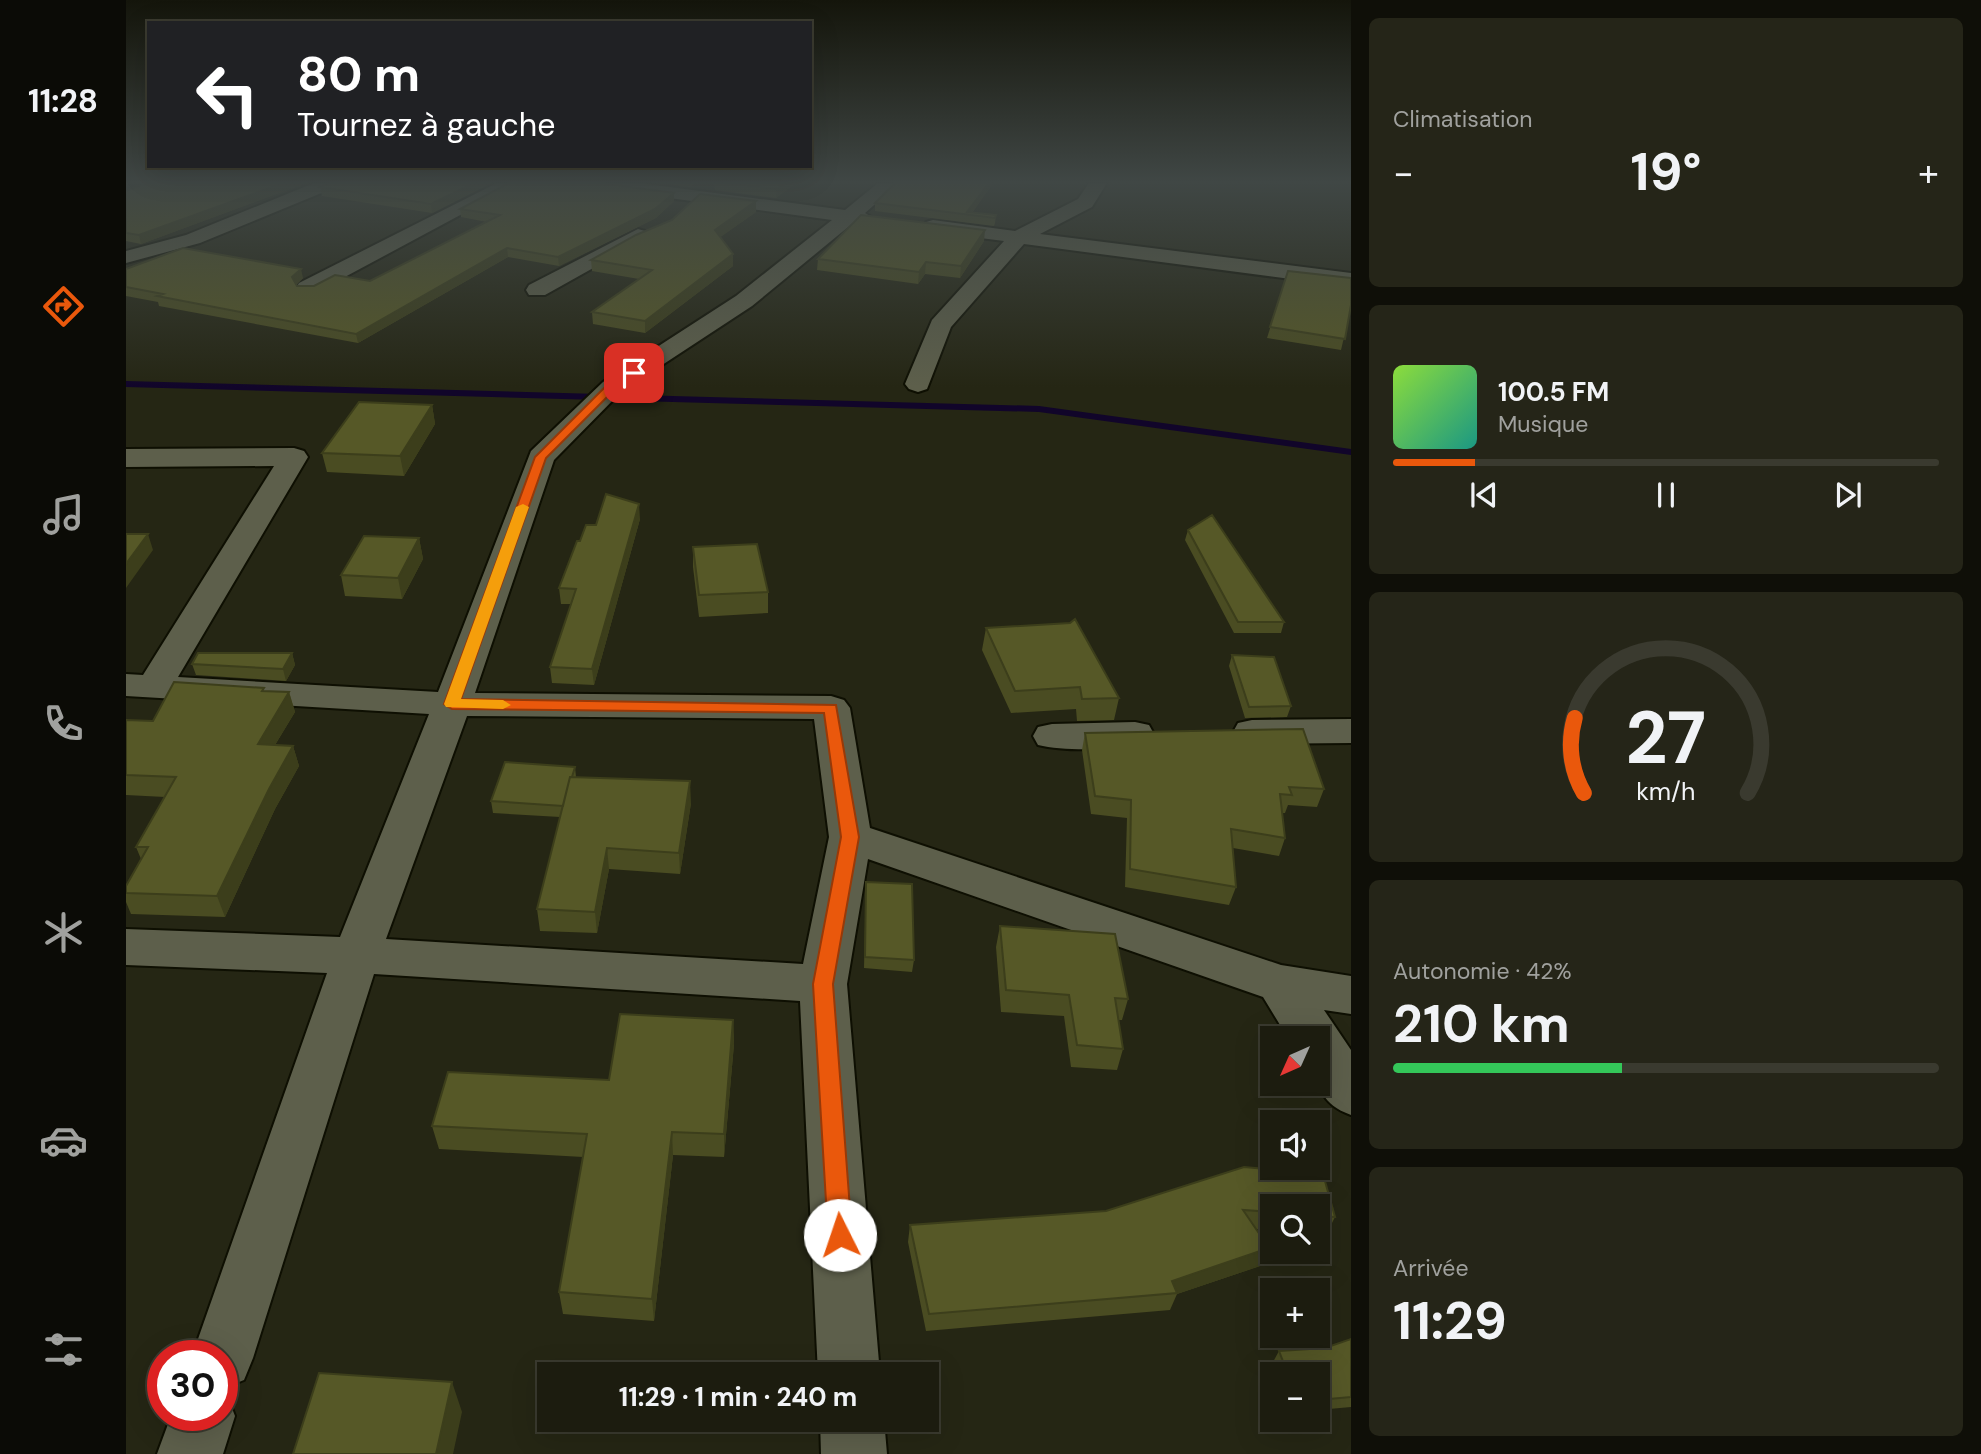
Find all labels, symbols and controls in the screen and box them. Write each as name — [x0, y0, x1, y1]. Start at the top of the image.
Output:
text: 80 m — [297, 42, 420, 106]
icon: left — [182, 49, 273, 140]
text: 11:28 — [28, 80, 98, 122]
text: Tournez à gauche — [297, 104, 555, 146]
text: Climatisation — [1393, 104, 1532, 134]
text: 19° — [1631, 138, 1701, 206]
text: − — [1393, 148, 1414, 198]
text: + — [1918, 148, 1939, 198]
icon: directions — [39, 282, 88, 331]
pin — [604, 343, 664, 403]
icon: arrive — [615, 354, 653, 392]
text: 100.5 FM — [1498, 375, 1609, 409]
text: Musique — [1498, 409, 1588, 439]
icon: previous — [1465, 476, 1503, 514]
icon: pause — [1647, 476, 1685, 514]
icon: next — [1829, 476, 1867, 514]
icon: music — [39, 490, 88, 539]
text: 27 — [1626, 691, 1706, 786]
icon: phone — [39, 699, 88, 748]
text: km/h — [1636, 775, 1696, 808]
icon: climate — [39, 908, 88, 957]
text: Autonomie · 42% — [1393, 956, 1572, 986]
text: 210 km — [1393, 990, 1570, 1058]
north arrow — [1260, 1026, 1330, 1096]
map controls — [1260, 1026, 1330, 1432]
button: sound — [1260, 1110, 1330, 1180]
icon: car — [39, 1116, 88, 1165]
button: search — [1260, 1194, 1330, 1264]
position arrow — [803, 1198, 877, 1272]
text: Arrivée — [1393, 1253, 1469, 1283]
button: + — [1260, 1278, 1330, 1348]
text: 11:29 — [1393, 1287, 1507, 1355]
icon: filters — [39, 1325, 88, 1374]
speed limit sign: 30 — [147, 1340, 238, 1431]
button: − — [1260, 1362, 1330, 1432]
text: 11:29 · 1 min · 240 m — [619, 1380, 857, 1414]

